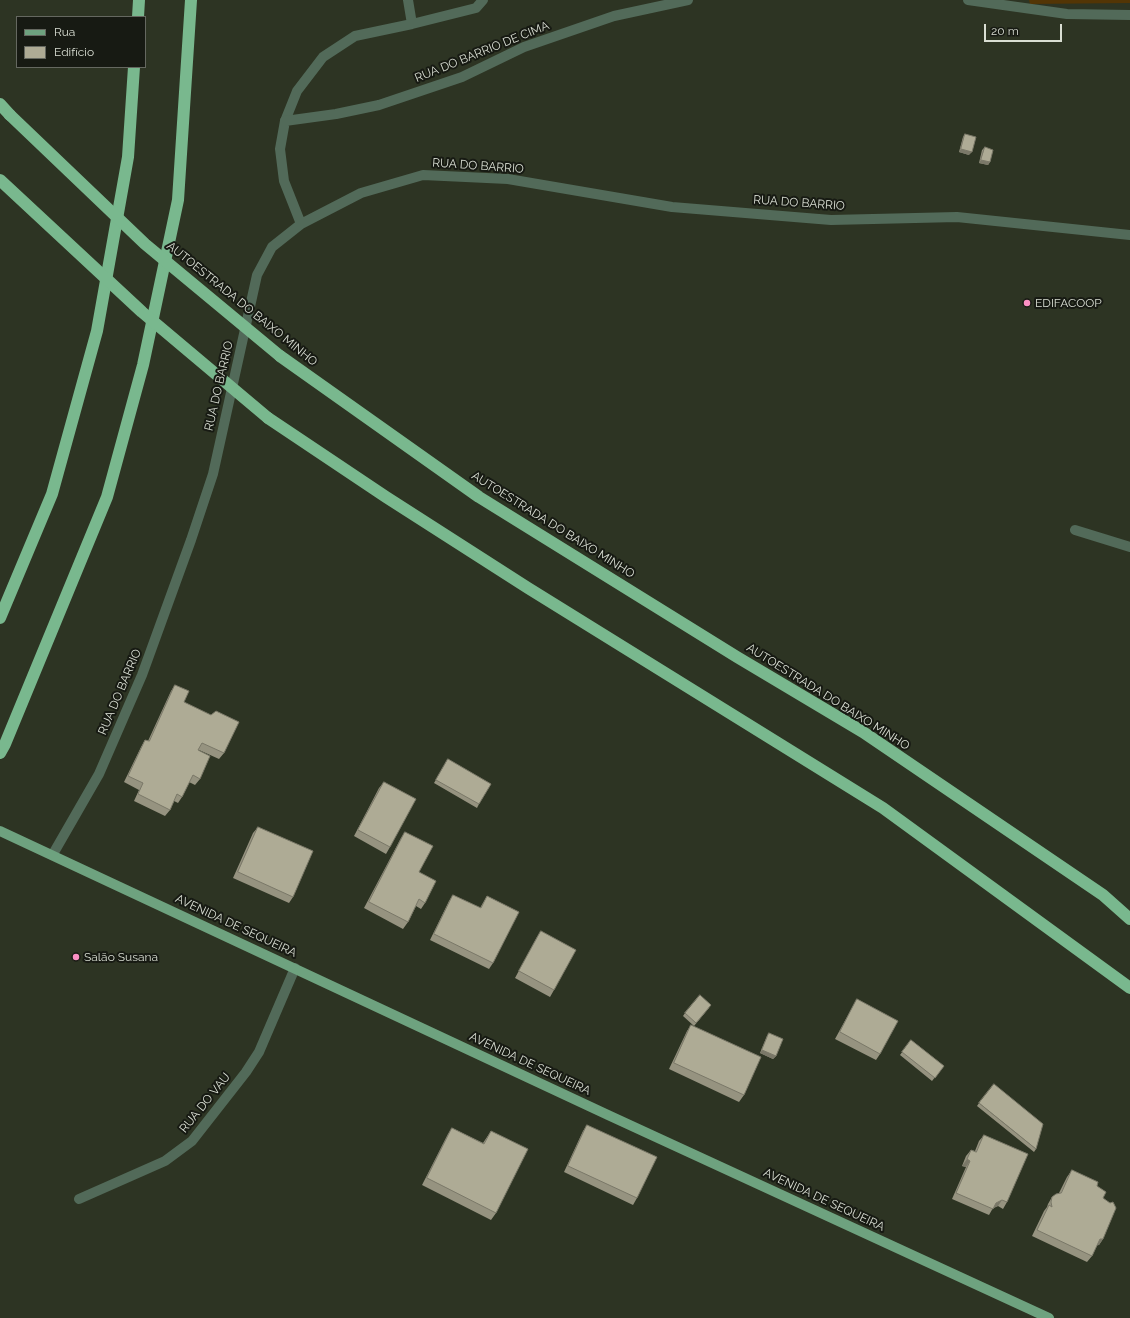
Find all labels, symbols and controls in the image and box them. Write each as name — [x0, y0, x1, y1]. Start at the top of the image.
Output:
legend — [16, 16, 146, 68]
scale bar — [986, 16, 1064, 42]
street label: RUA DO BARRIO DE CIMA — [413, 18, 551, 86]
text: 20 m — [991, 24, 1019, 38]
text: Rua — [54, 25, 75, 39]
text: Edifício — [54, 45, 94, 59]
street label: RUA DO BARRIO — [432, 156, 524, 176]
street label: RUA DO BARRIO — [753, 193, 845, 213]
street label: AUTOESTRADA DO BAIXO MINHO — [164, 239, 320, 369]
place label: EDIFACOOP — [1035, 296, 1102, 310]
marker: EDIFACOOP — [1022, 298, 1032, 308]
street label: RUA DO BARRIO — [202, 340, 236, 432]
street label: AUTOESTRADA DO BAIXO MINHO — [469, 469, 637, 581]
street label: AUTOESTRADA DO BAIXO MINHO — [744, 641, 912, 753]
street label: RUA DO BARRIO — [95, 647, 145, 737]
street label: AVENIDA DE SEQUEIRA — [173, 892, 299, 960]
place label: Salão Susana — [84, 950, 158, 964]
marker: Salão Susana — [71, 952, 81, 962]
street label: AVENIDA DE SEQUEIRA — [467, 1030, 593, 1098]
street label: RUA DO VAU — [177, 1070, 233, 1136]
street label: AVENIDA DE SEQUEIRA — [761, 1166, 887, 1234]

